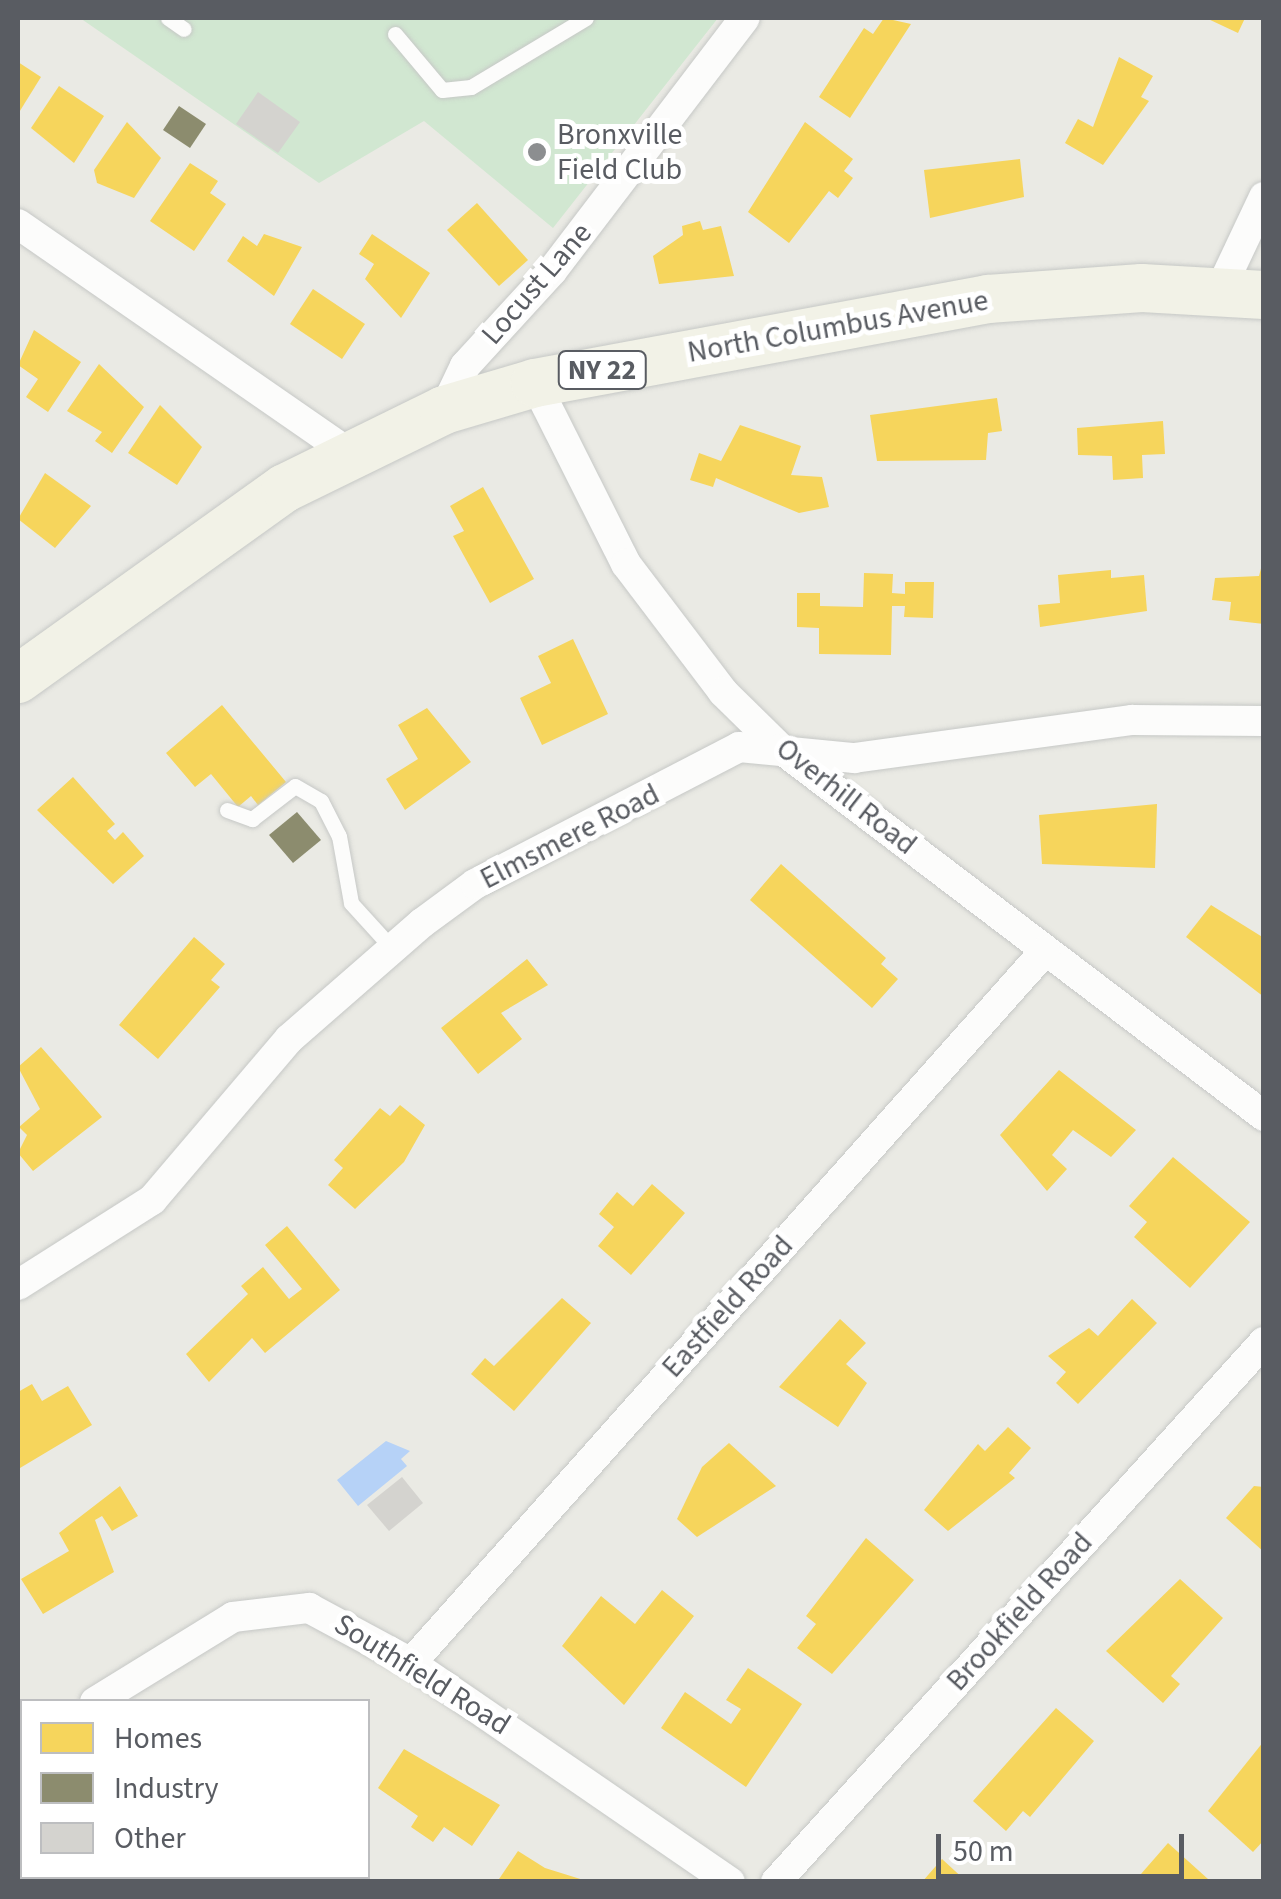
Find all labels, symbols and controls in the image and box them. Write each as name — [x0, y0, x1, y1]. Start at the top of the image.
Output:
place label: Bronxville Field Club — [557, 117, 682, 188]
marker: Bronxville Field Club — [526, 141, 548, 163]
street label: Locust Lane — [474, 216, 600, 352]
street label: North Columbus Avenue — [685, 283, 991, 371]
road number: NY 22 — [557, 347, 647, 393]
street label: Overhill Road — [769, 731, 923, 863]
street label: Elmsmere Road — [474, 776, 666, 898]
street label: Eastfield Road — [655, 1229, 801, 1385]
street label: Brookfield Road — [939, 1525, 1101, 1699]
street label: Southfield Road — [327, 1607, 517, 1743]
legend — [20, 1699, 370, 1879]
text: Homes — [114, 1717, 202, 1760]
text: Industry — [114, 1767, 219, 1810]
scale bar — [941, 1814, 1188, 1876]
text: Other — [114, 1817, 186, 1860]
text: 50 m — [953, 1830, 1014, 1873]

